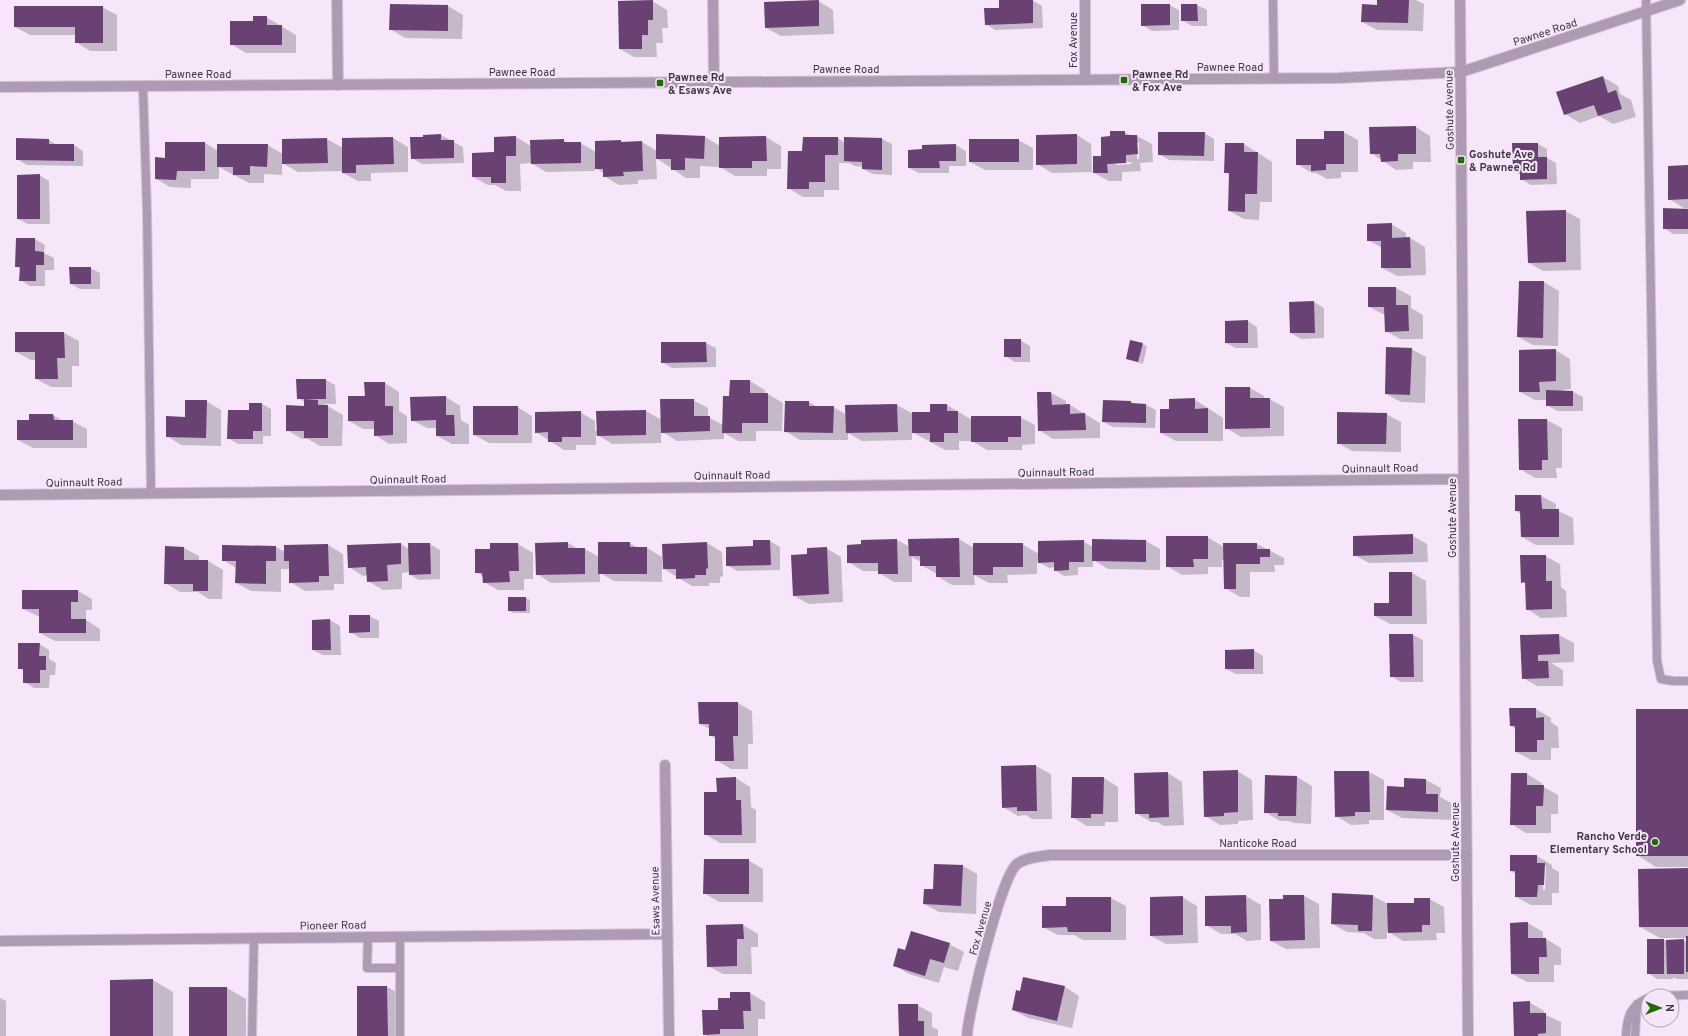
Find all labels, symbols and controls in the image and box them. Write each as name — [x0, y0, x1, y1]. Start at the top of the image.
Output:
street label: Fox Avenue — [1067, 12, 1081, 68]
street label: Pawnee Road — [1511, 16, 1579, 50]
street label: Pawnee Road — [1197, 61, 1263, 75]
street label: Pawnee Road — [813, 63, 879, 77]
street label: Pawnee Road — [489, 66, 555, 80]
street label: Pawnee Road — [165, 68, 231, 82]
place label: Pawnee Rd & Fox Ave — [1132, 68, 1188, 95]
street label: Goshute Avenue — [1442, 70, 1458, 150]
place label: Pawnee Rd & Esaws Ave — [668, 71, 732, 98]
marker: Pawnee Rd & Fox Ave — [1119, 75, 1129, 85]
marker: Pawnee Rd & Esaws Ave — [655, 78, 665, 88]
place label: Goshute Ave & Pawnee Rd — [1469, 148, 1536, 175]
marker: Goshute Ave & Pawnee Rd — [1456, 155, 1466, 165]
street label: Quinnault Road — [1342, 461, 1418, 477]
street label: Quinnault Road — [1018, 465, 1094, 481]
street label: Quinnault Road — [694, 468, 770, 484]
street label: Quinnault Road — [370, 472, 446, 488]
street label: Quinnault Road — [46, 475, 122, 491]
street label: Goshute Avenue — [1446, 478, 1460, 558]
street label: Goshute Avenue — [1449, 802, 1463, 882]
place label: Rancho Verde Elementary School — [1550, 830, 1647, 857]
street label: Nanticoke Road — [1219, 837, 1297, 851]
marker: Rancho Verde Elementary School — [1650, 837, 1660, 847]
street label: Esaws Avenue — [648, 866, 664, 936]
street label: Fox Avenue — [967, 899, 995, 957]
street label: Pioneer Road — [300, 918, 366, 934]
north arrow — [1640, 988, 1680, 1028]
text: N — [1662, 1004, 1676, 1012]

